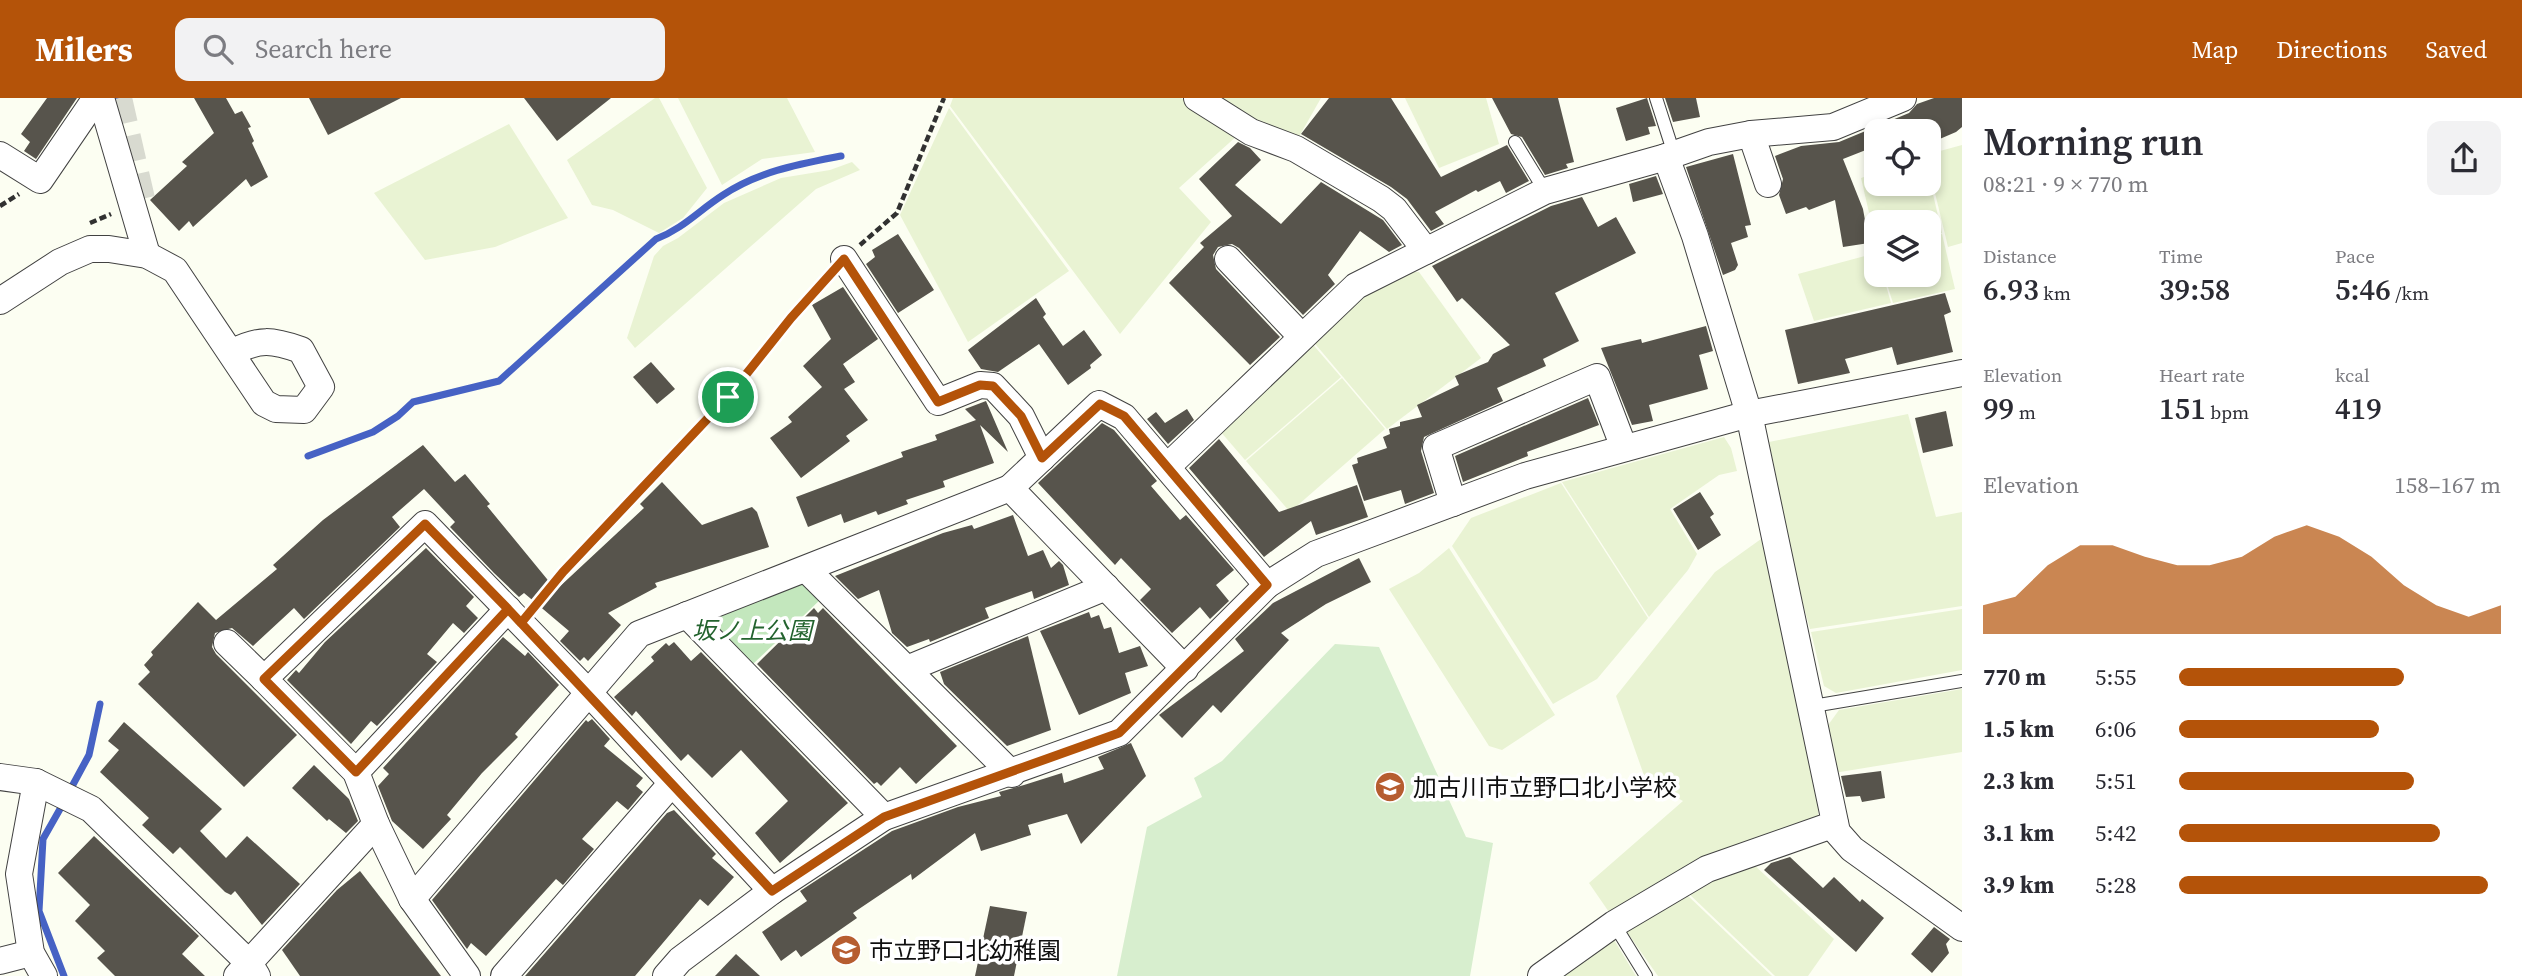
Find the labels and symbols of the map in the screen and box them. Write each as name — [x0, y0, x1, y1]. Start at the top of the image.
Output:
pin — [698, 367, 758, 427]
park label: 坂ノ上公園 — [692, 614, 815, 647]
school or university icon: 加古川市立野口北小学校 — [1373, 770, 1407, 804]
place label: 加古川市立野口北小学校 — [1413, 771, 1677, 804]
school or university icon: 市立野口北幼稚園 — [829, 933, 863, 967]
place label: 市立野口北幼稚園 — [869, 934, 1061, 967]

